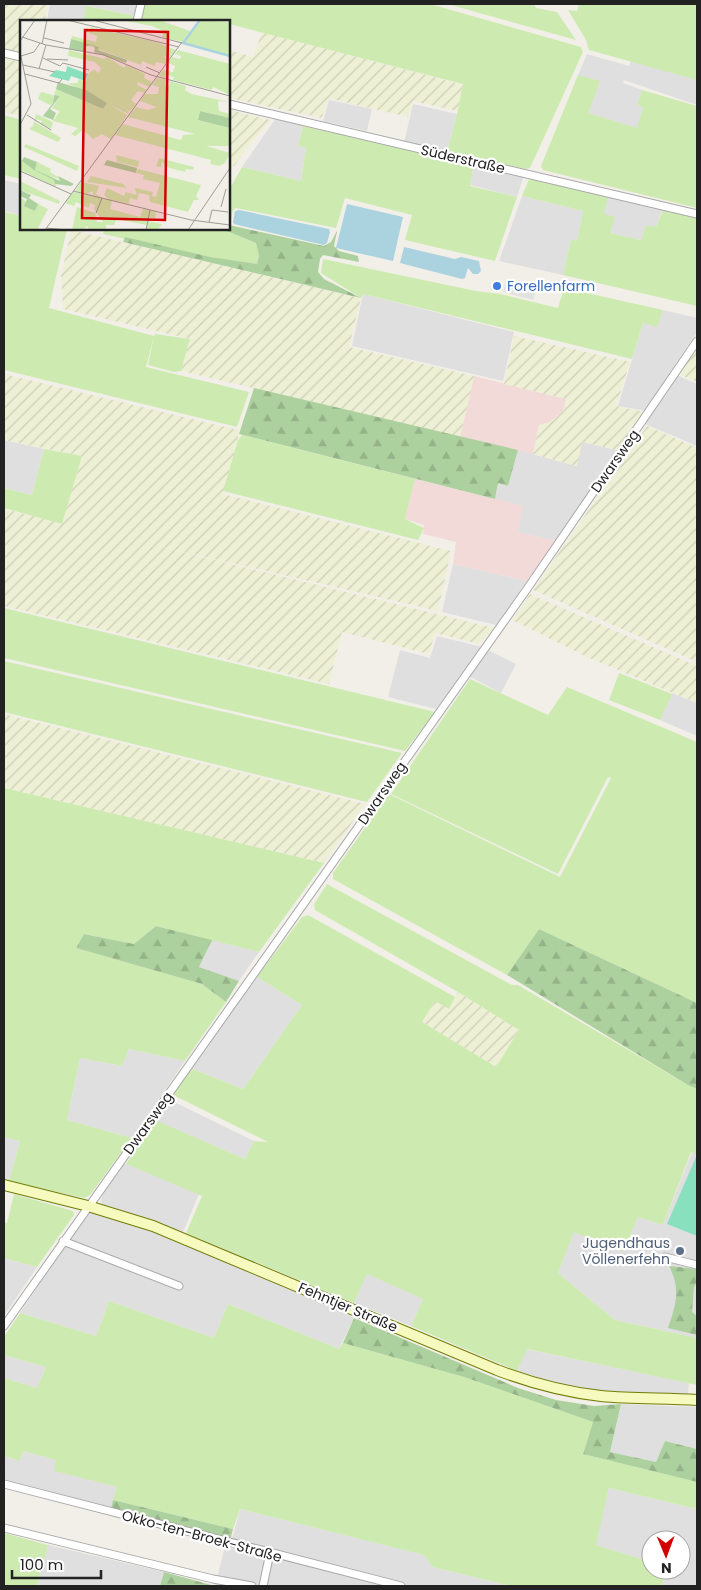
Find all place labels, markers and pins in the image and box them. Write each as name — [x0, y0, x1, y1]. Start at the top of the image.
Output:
place label: Forellenfarm — [507, 276, 595, 296]
marker: Forellenfarm — [491, 280, 503, 292]
place label: Jugendhaus Völlenerfehn — [582, 1233, 670, 1269]
marker: Jugendhaus Völlenerfehn — [674, 1245, 686, 1257]

